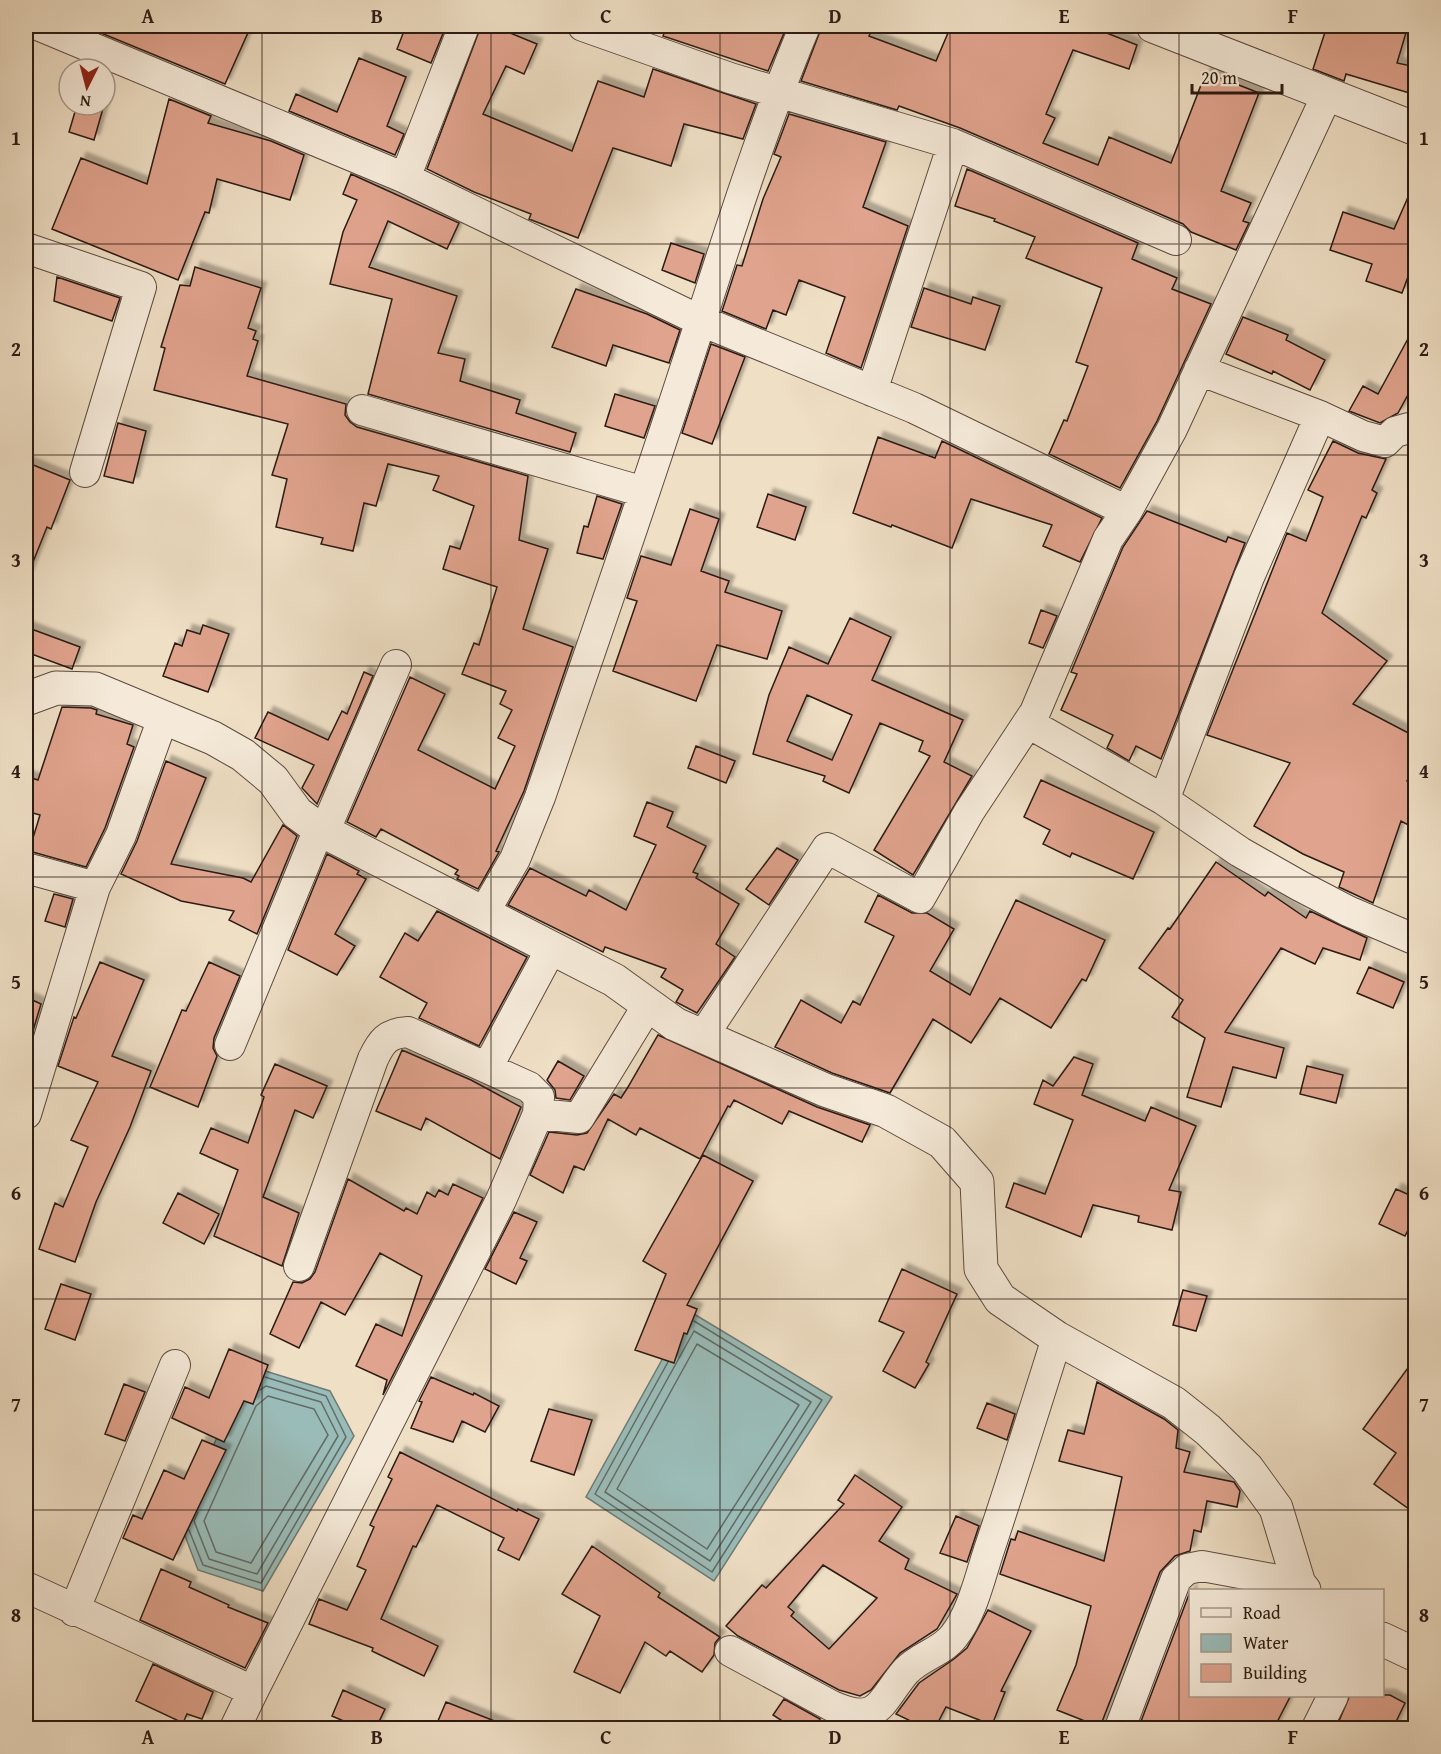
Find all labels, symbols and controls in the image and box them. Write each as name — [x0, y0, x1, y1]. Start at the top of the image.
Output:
text: A — [142, 1, 155, 30]
text: B — [371, 1, 383, 30]
text: C — [600, 1, 612, 30]
text: D — [828, 1, 842, 30]
text: E — [1059, 1, 1070, 30]
text: F — [1288, 1, 1298, 30]
north arrow — [57, 57, 117, 117]
scale bar — [1192, 57, 1282, 95]
text: 20 m — [1201, 64, 1237, 91]
text: N — [79, 89, 92, 114]
text: 1 — [11, 123, 21, 152]
text: 1 — [1419, 123, 1429, 152]
text: 2 — [11, 334, 21, 363]
text: 2 — [1419, 334, 1429, 363]
text: 3 — [11, 545, 21, 574]
text: 3 — [1419, 545, 1429, 574]
text: 4 — [11, 756, 21, 785]
text: 4 — [1419, 756, 1429, 785]
text: 5 — [11, 967, 21, 996]
text: 5 — [1419, 967, 1429, 996]
text: 6 — [11, 1178, 21, 1207]
text: 6 — [1419, 1178, 1429, 1207]
text: 7 — [11, 1389, 21, 1418]
text: 7 — [1419, 1389, 1429, 1418]
legend — [1189, 1589, 1384, 1697]
text: Road — [1243, 1599, 1281, 1626]
text: 8 — [11, 1600, 21, 1629]
text: 8 — [1419, 1600, 1429, 1629]
text: Water — [1243, 1629, 1289, 1656]
text: Building — [1243, 1659, 1307, 1686]
text: A — [142, 1722, 155, 1751]
text: B — [371, 1722, 383, 1751]
text: C — [600, 1722, 612, 1751]
text: D — [828, 1722, 842, 1751]
text: E — [1059, 1722, 1070, 1751]
text: F — [1288, 1722, 1298, 1751]

